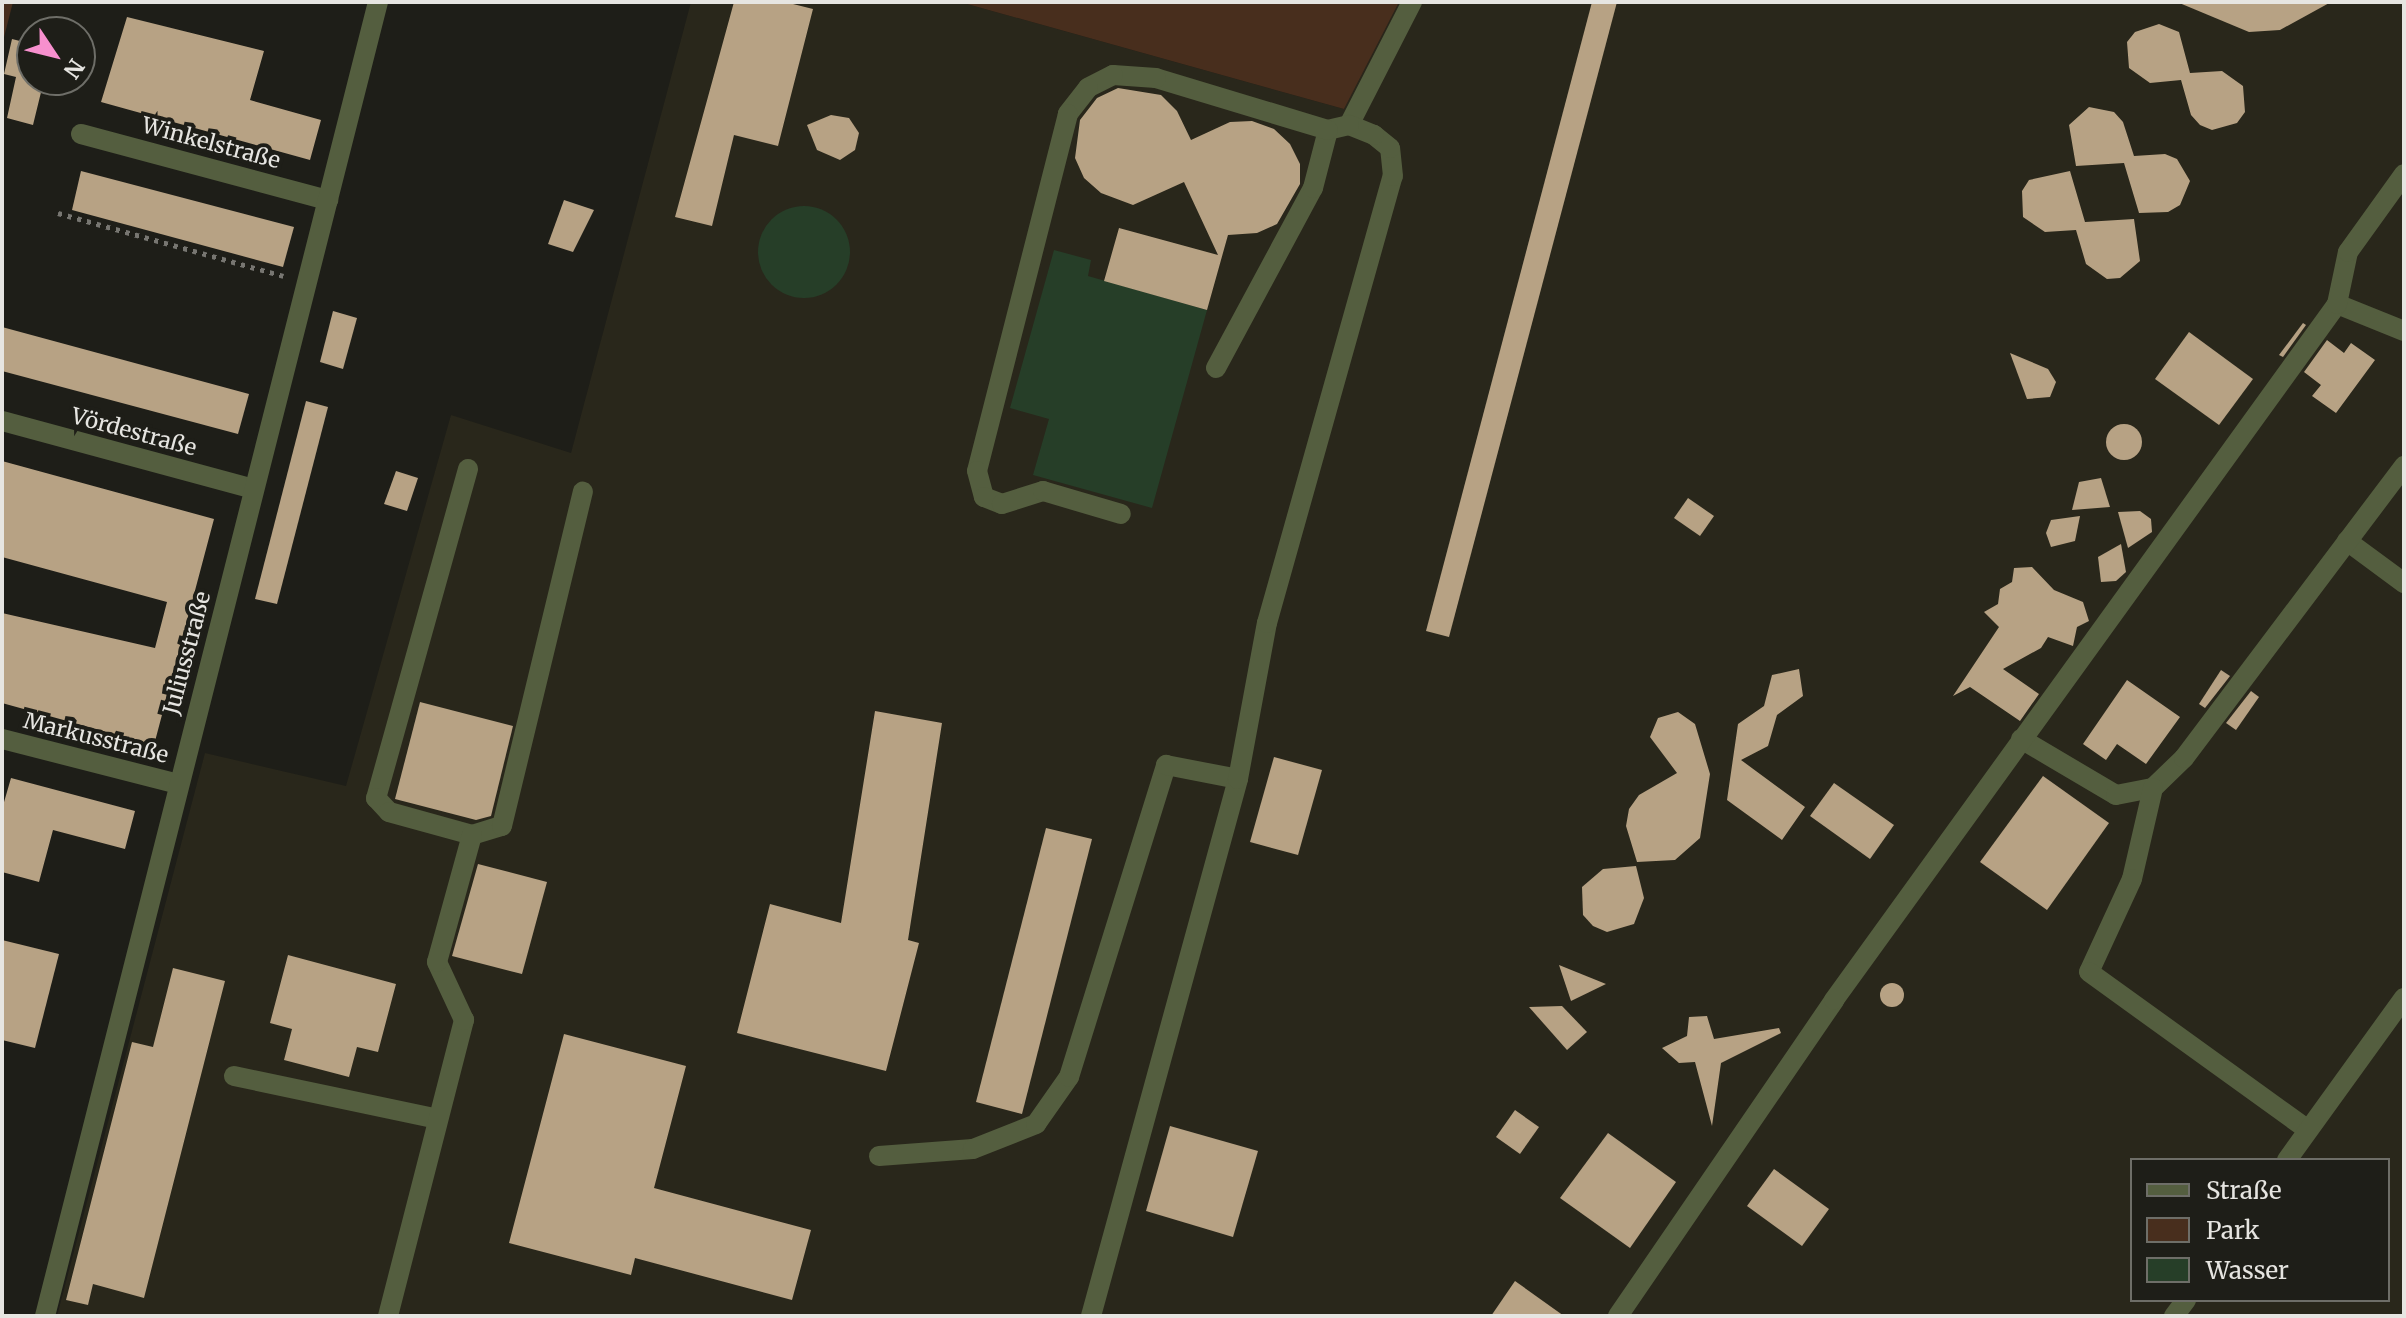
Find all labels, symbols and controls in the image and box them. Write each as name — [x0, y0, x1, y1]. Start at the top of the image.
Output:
north arrow — [16, 16, 96, 96]
text: N — [58, 53, 90, 84]
street label: Winkelstraße — [139, 112, 283, 174]
street label: Vördestraße — [69, 403, 199, 461]
street label: Juliusstraße — [158, 589, 216, 717]
street label: Markusstraße — [21, 707, 171, 769]
legend — [2130, 1158, 2390, 1302]
text: Straße — [2206, 1175, 2281, 1206]
text: Park — [2206, 1215, 2259, 1246]
text: Wasser — [2206, 1255, 2289, 1286]

